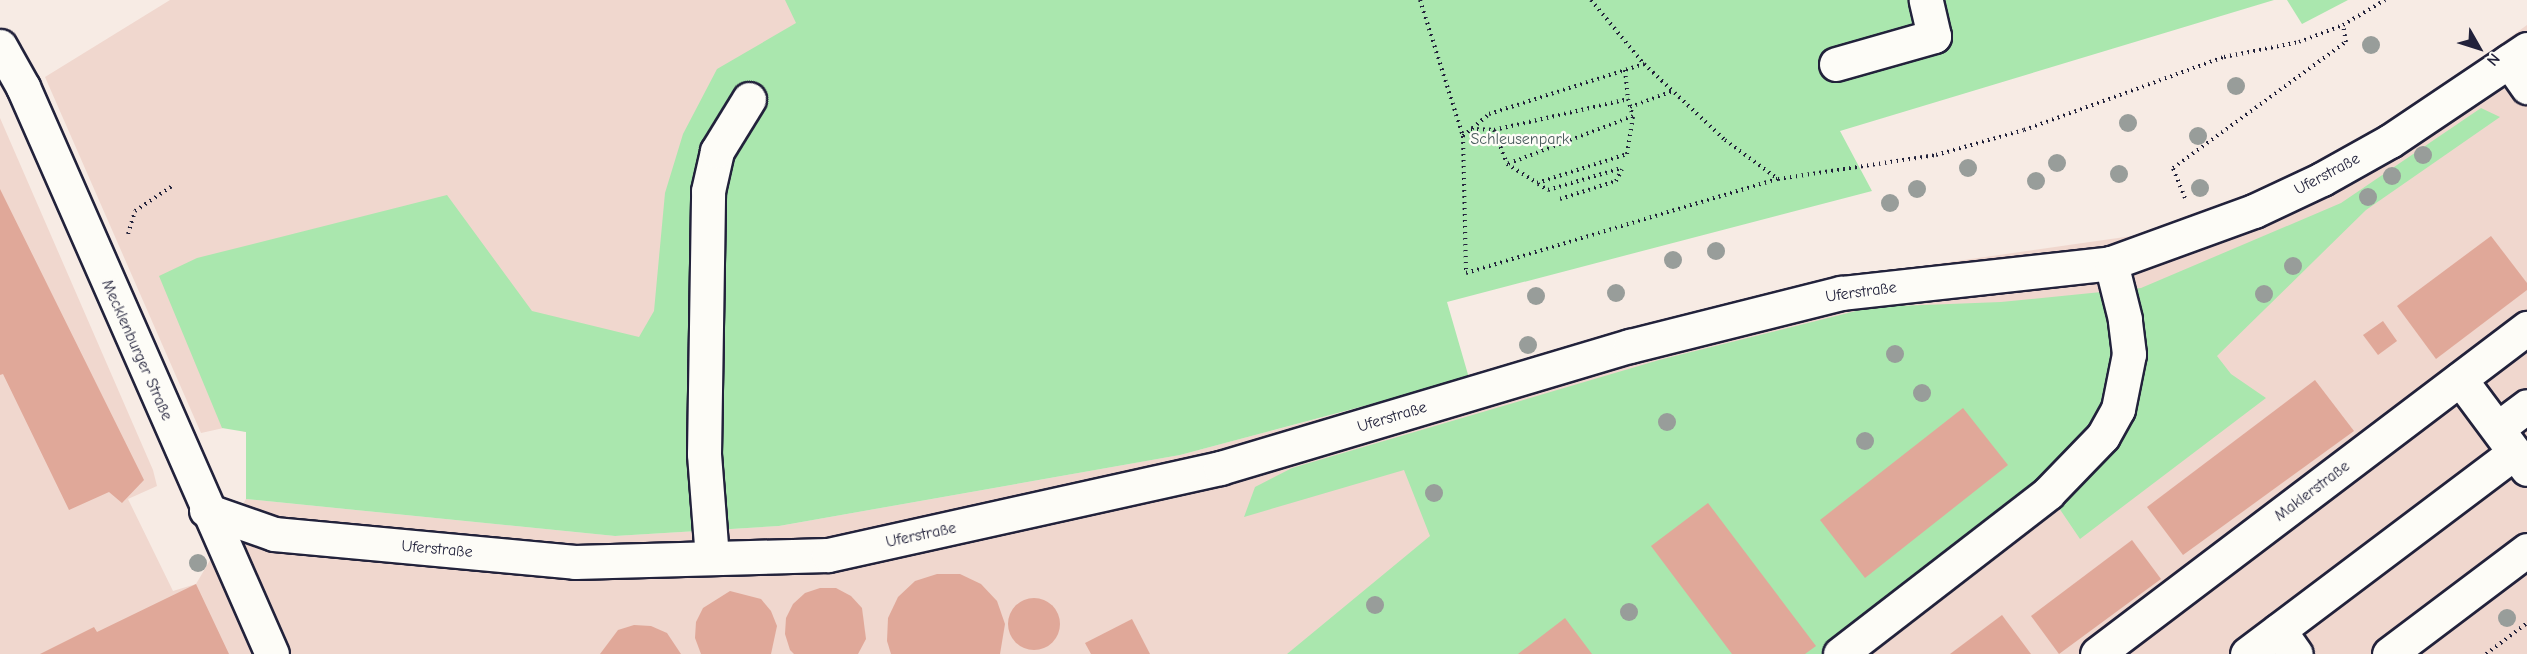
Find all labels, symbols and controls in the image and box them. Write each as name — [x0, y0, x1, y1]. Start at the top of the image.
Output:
north arrow — [2449, 18, 2509, 78]
text: N — [2483, 50, 2503, 69]
park label: Schleusenpark — [1470, 129, 1570, 149]
street label: Uferstraße — [2291, 149, 2363, 199]
street label: Mecklenburger Straße — [97, 277, 177, 423]
street label: Uferstraße — [1824, 278, 1898, 306]
street label: Uferstraße — [1355, 397, 1429, 437]
street label: Maklerstraße — [2271, 456, 2353, 526]
street label: Uferstraße — [884, 518, 958, 552]
street label: Uferstraße — [401, 536, 473, 562]

